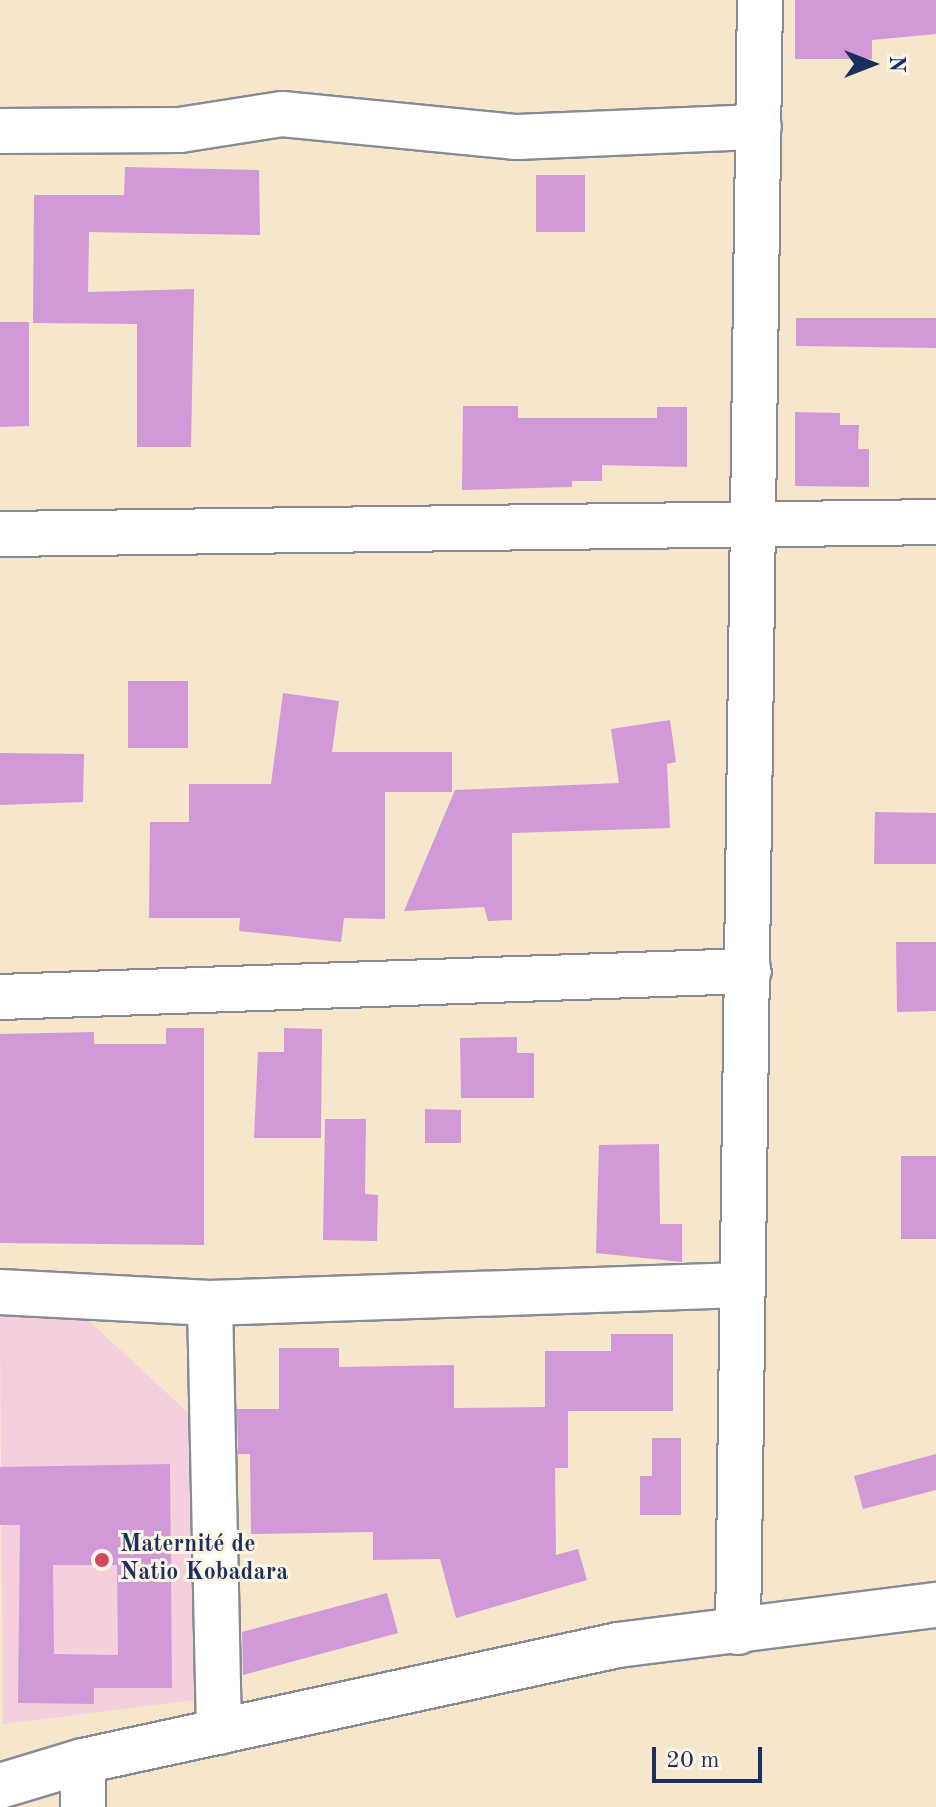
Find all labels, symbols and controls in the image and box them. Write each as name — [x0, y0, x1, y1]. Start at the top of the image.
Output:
north arrow — [832, 24, 912, 104]
text: N — [885, 56, 907, 72]
place label: Maternité de Natio Kobadara — [120, 1532, 288, 1588]
marker: Maternité de Natio Kobadara — [91, 1549, 113, 1571]
scale bar — [656, 1731, 766, 1781]
text: 20 m — [666, 1749, 720, 1773]

